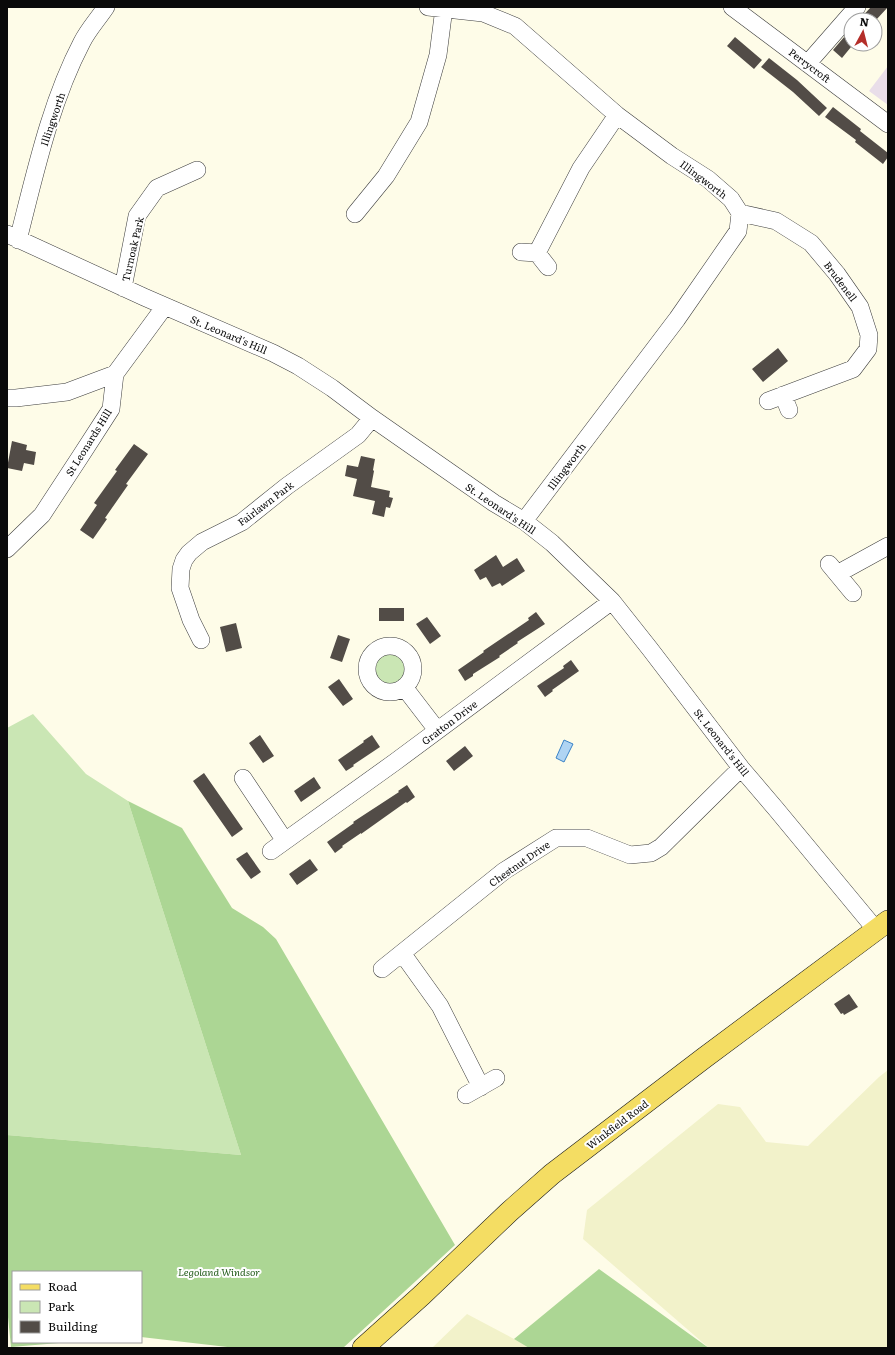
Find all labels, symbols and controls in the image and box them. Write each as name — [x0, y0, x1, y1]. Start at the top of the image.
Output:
north arrow — [843, 12, 883, 52]
text: N — [859, 13, 870, 30]
street label: Perrycroft — [786, 44, 835, 86]
street label: Illingworth — [36, 90, 68, 148]
street label: Illingworth — [677, 156, 731, 202]
street label: Turnoak Park — [117, 214, 147, 283]
street label: Brudenell — [821, 258, 862, 305]
street label: St. Leonard's Hill — [188, 311, 270, 357]
street label: St Leonards Hill — [61, 405, 115, 479]
street label: Illingworth — [543, 439, 589, 493]
street label: Fairlawn Park — [234, 476, 297, 529]
street label: St. Leonard's Hill — [463, 479, 540, 538]
street label: Gratton Drive — [418, 696, 480, 748]
street label: St. Leonard's Hill — [691, 705, 754, 780]
street label: Chestnut Drive — [485, 836, 553, 890]
street label: Winkfield Road — [583, 1096, 651, 1152]
park label: Legoland Windsor — [178, 1264, 260, 1279]
legend — [12, 1271, 142, 1343]
text: Road — [48, 1277, 78, 1295]
text: Park — [48, 1297, 75, 1315]
text: Building — [48, 1317, 98, 1335]

